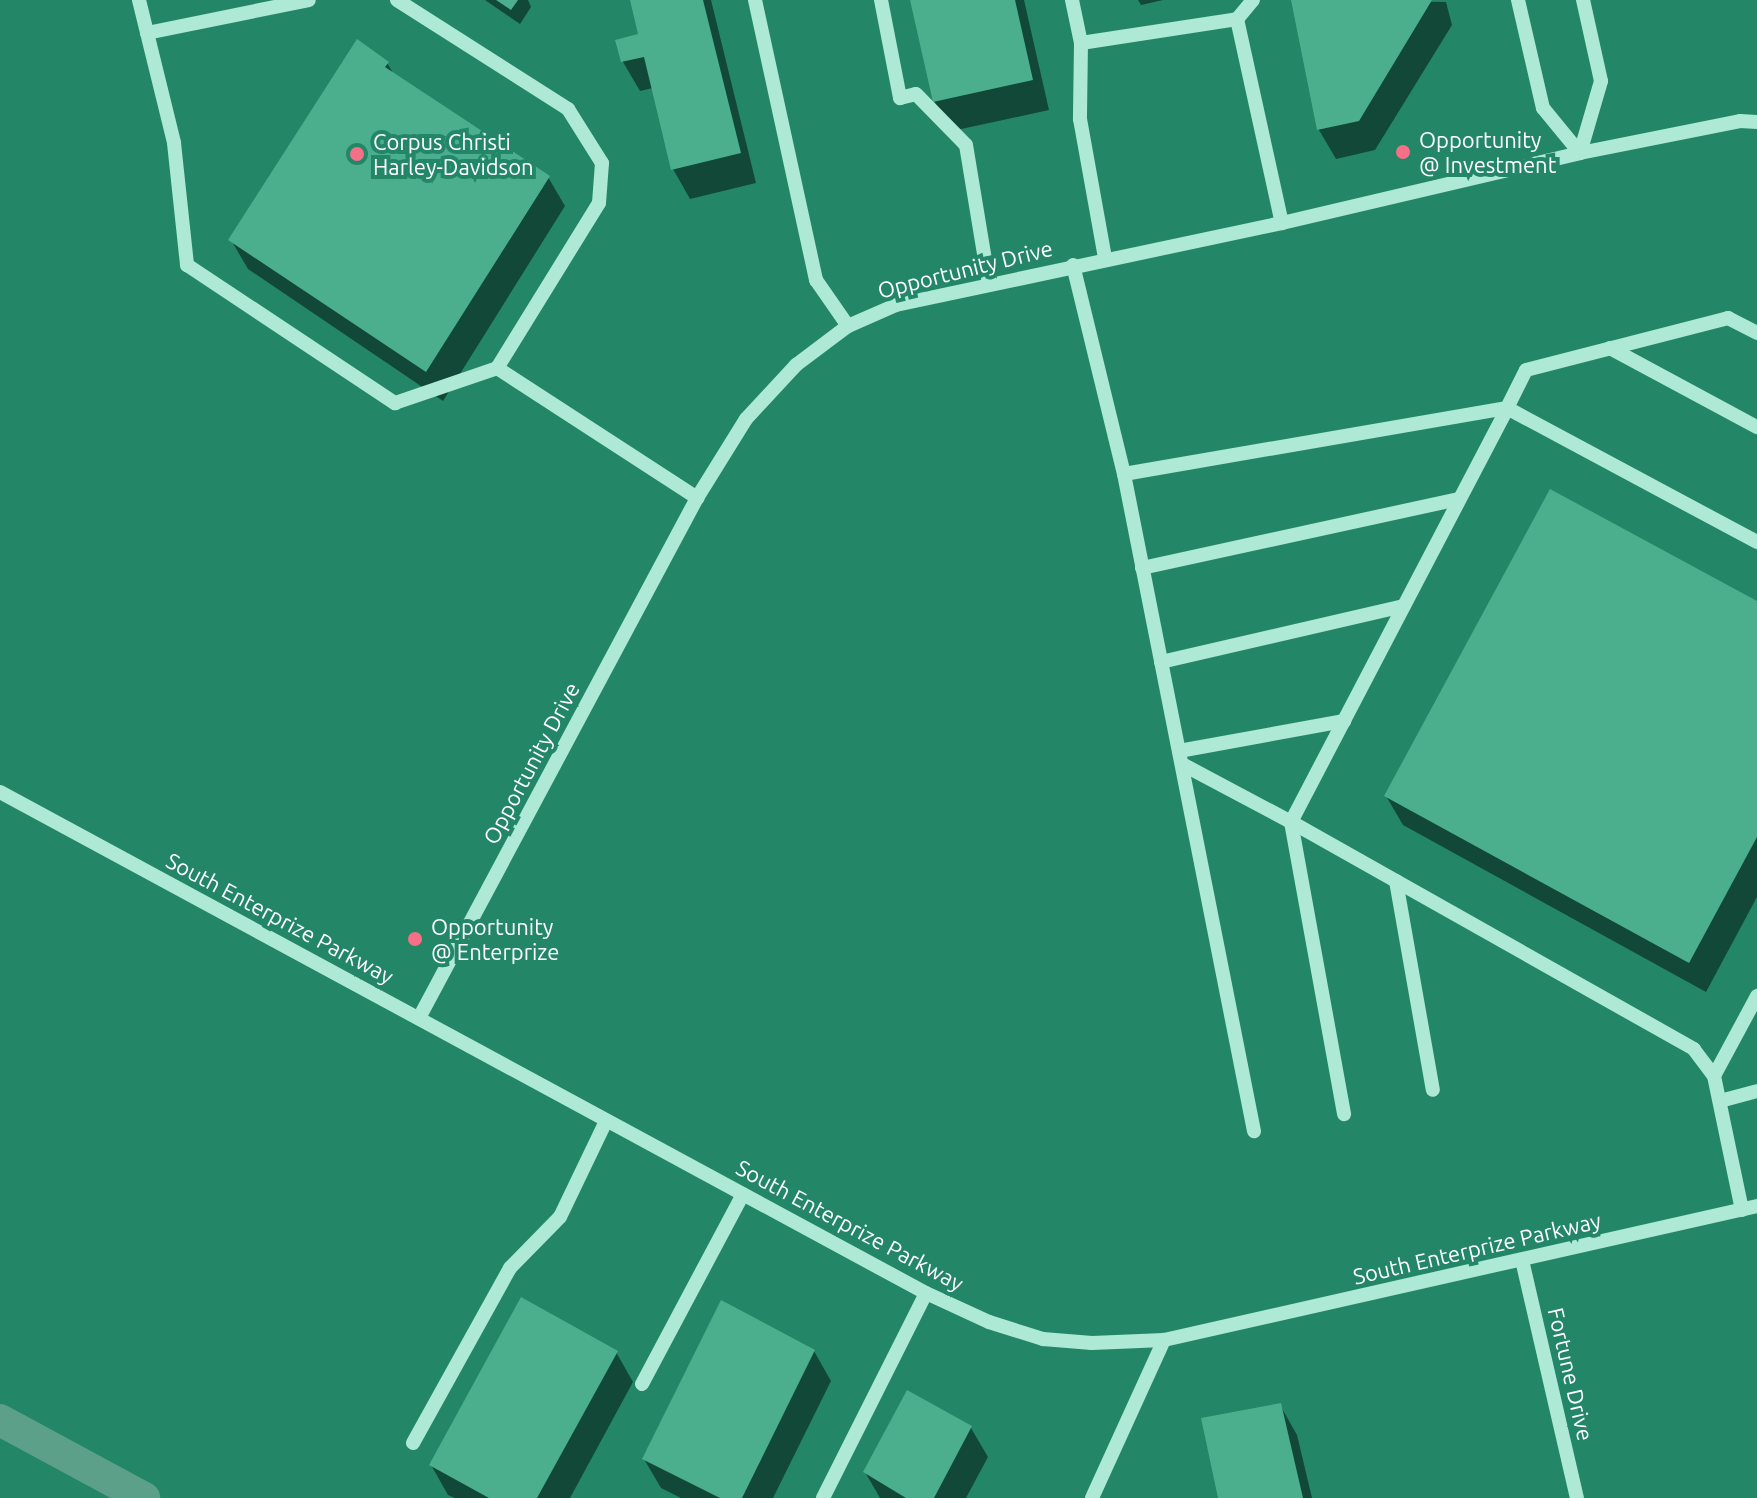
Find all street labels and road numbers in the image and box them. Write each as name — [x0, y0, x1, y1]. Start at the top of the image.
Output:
street label: Opportunity Drive — [875, 234, 1055, 304]
street label: Opportunity Drive — [477, 678, 585, 848]
street label: South Enterprize Parkway — [162, 847, 398, 989]
street label: South Enterprize Parkway — [732, 1154, 968, 1296]
street label: South Enterprize Parkway — [1351, 1207, 1603, 1289]
street label: Fortune Drive — [1543, 1305, 1599, 1443]

